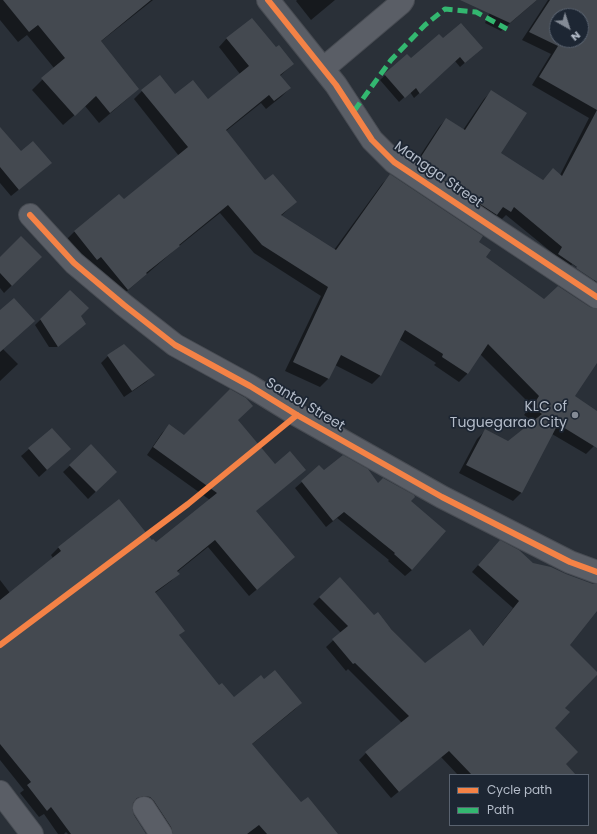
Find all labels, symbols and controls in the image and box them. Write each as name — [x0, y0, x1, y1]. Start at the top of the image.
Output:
north arrow — [549, 8, 589, 48]
text: N — [568, 28, 584, 45]
street label: Mangga Street — [391, 138, 485, 212]
street label: Santol Street — [263, 375, 347, 435]
place label: KLC of Tuguegarao City — [450, 399, 567, 432]
marker: KLC of Tuguegarao City — [570, 410, 580, 420]
legend — [449, 774, 589, 826]
text: Cycle path — [487, 781, 552, 798]
text: Path — [487, 801, 514, 818]

